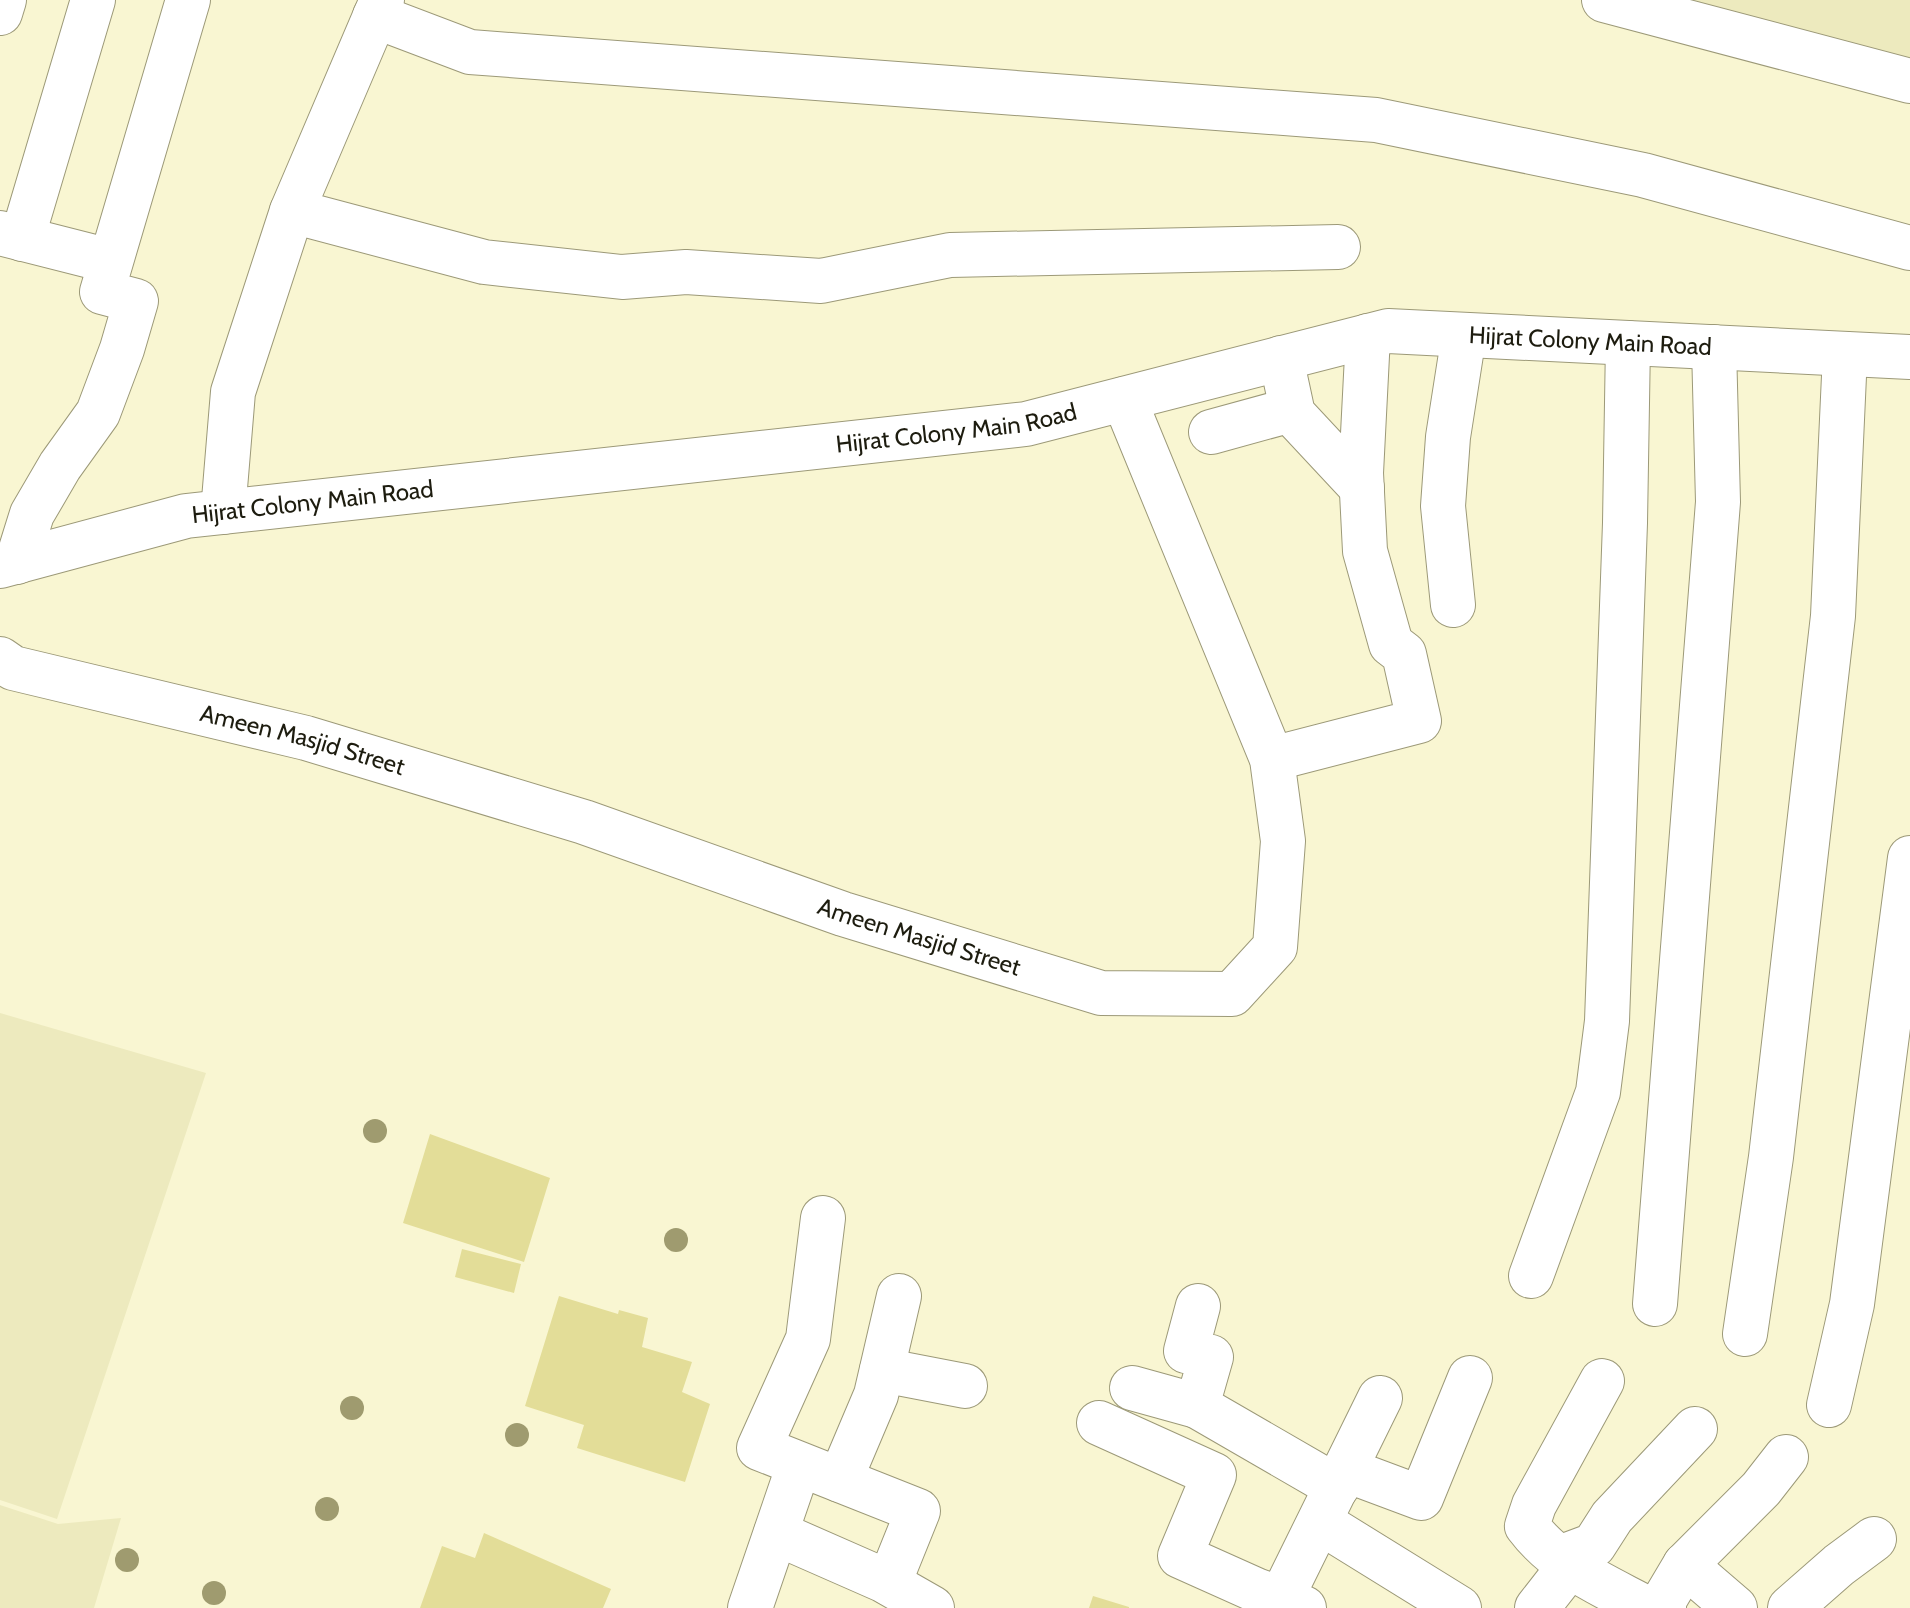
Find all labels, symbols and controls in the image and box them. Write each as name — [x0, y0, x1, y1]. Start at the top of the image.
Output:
street label: Hijrat Colony Main Road — [1468, 320, 1712, 361]
street label: Hijrat Colony Main Road — [834, 397, 1080, 459]
street label: Hijrat Colony Main Road — [190, 474, 435, 529]
street label: Ameen Masjid Street — [197, 698, 408, 781]
street label: Ameen Masjid Street — [814, 891, 1024, 982]

